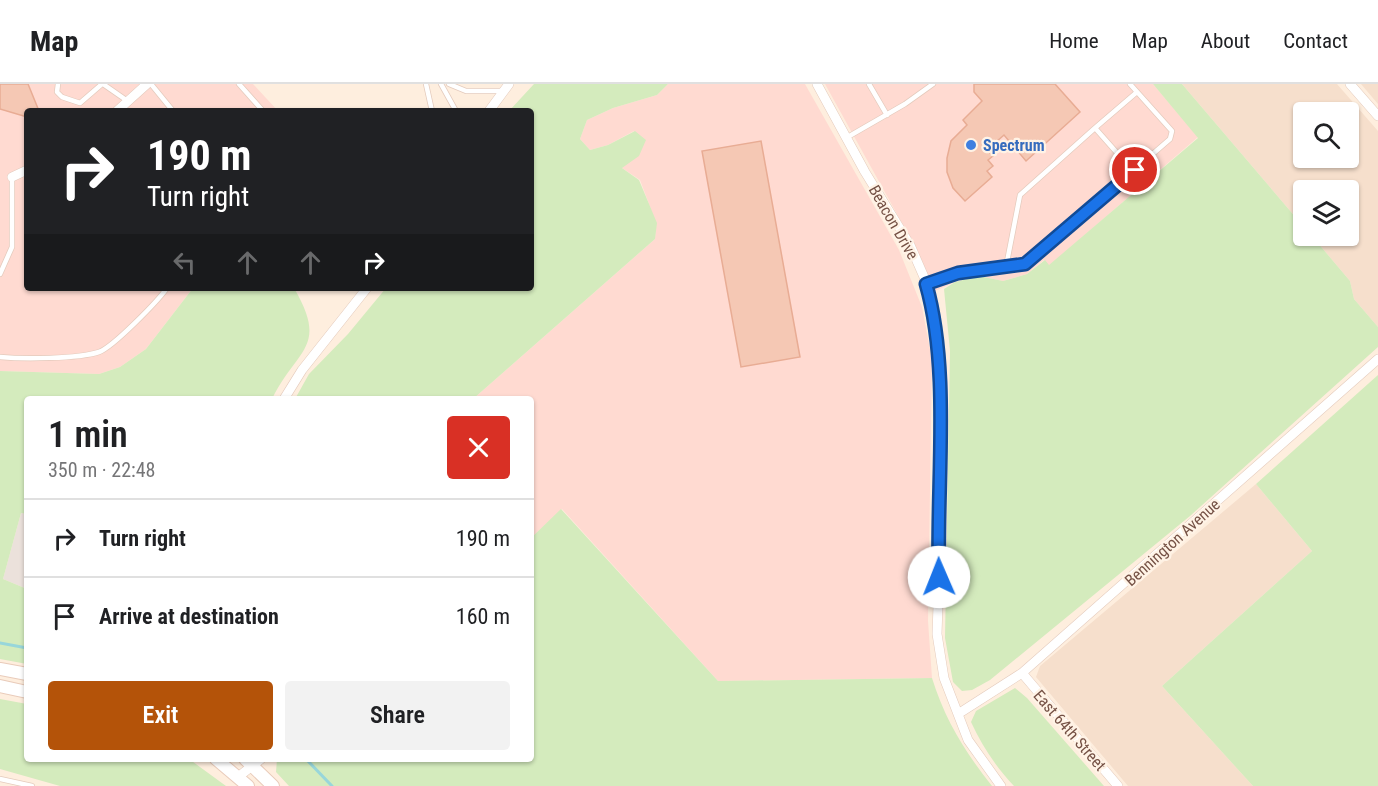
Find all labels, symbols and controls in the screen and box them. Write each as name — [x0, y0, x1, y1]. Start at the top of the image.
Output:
text: Map — [30, 25, 78, 58]
text: Home — [1049, 29, 1099, 53]
text: Map — [1132, 29, 1168, 53]
text: About — [1201, 29, 1250, 53]
text: Contact — [1283, 29, 1348, 53]
map controls — [1293, 102, 1359, 246]
button: search — [1293, 102, 1359, 168]
text: 190 m — [147, 131, 252, 180]
icon: right — [48, 132, 126, 210]
place label: Spectrum — [983, 136, 1045, 155]
marker: Spectrum — [964, 138, 978, 152]
pin — [1109, 144, 1160, 195]
icon: arrive — [1118, 153, 1151, 186]
button: layers — [1293, 180, 1359, 246]
text: Turn right — [147, 181, 249, 213]
street label: Beacon Drive — [865, 182, 922, 263]
icon: left — [168, 246, 201, 279]
icon: ahead — [231, 246, 264, 279]
icon: ahead — [294, 246, 327, 279]
icon: right — [357, 246, 390, 279]
text: 1 min — [48, 414, 128, 456]
button: close — [447, 416, 510, 479]
text: 350 m · 22:48 — [48, 458, 155, 482]
street label: Bennington Avenue — [1121, 495, 1224, 590]
icon: right — [48, 522, 81, 555]
text: Turn right — [99, 526, 186, 551]
text: 190 m — [456, 526, 510, 551]
position arrow — [907, 545, 971, 609]
icon: arrive — [48, 600, 81, 633]
text: Arrive at destination — [99, 604, 279, 629]
text: 160 m — [456, 604, 510, 629]
button: Exit — [48, 681, 273, 750]
button: Share — [285, 681, 510, 750]
street label: East 64th Street — [1029, 686, 1110, 775]

